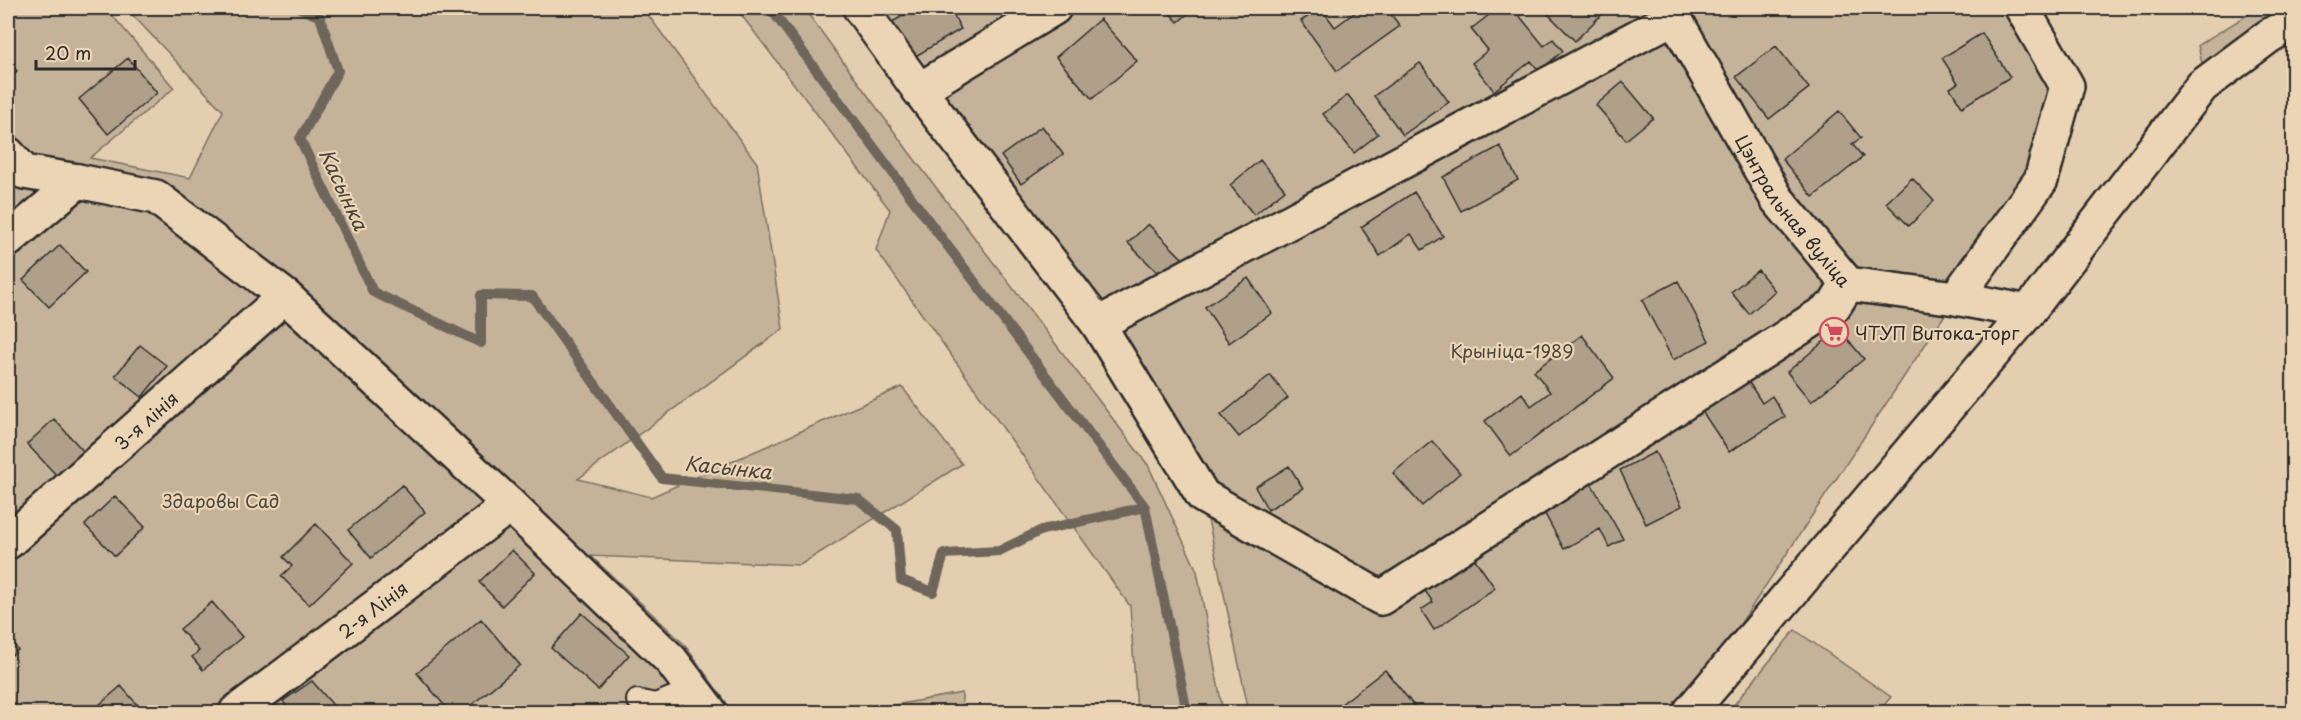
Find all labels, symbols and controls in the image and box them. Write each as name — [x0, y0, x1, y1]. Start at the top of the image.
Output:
scale bar — [36, 33, 135, 71]
text: 20 m — [45, 39, 91, 66]
street label: Цэнтральная вуліца — [1729, 129, 1858, 292]
water label: Касынка — [312, 143, 376, 235]
supermarket icon: ЧТУП Витока-торг — [1818, 316, 1850, 348]
place label: ЧТУП Витока-торг — [1855, 319, 2020, 346]
park label: Крыніца-1989 — [1451, 337, 1573, 364]
street label: 3-я лінія — [108, 384, 183, 456]
water label: Касынка — [683, 448, 774, 487]
park label: Здаровы Сад — [163, 487, 279, 514]
street label: 2-я Лінія — [332, 574, 413, 644]

